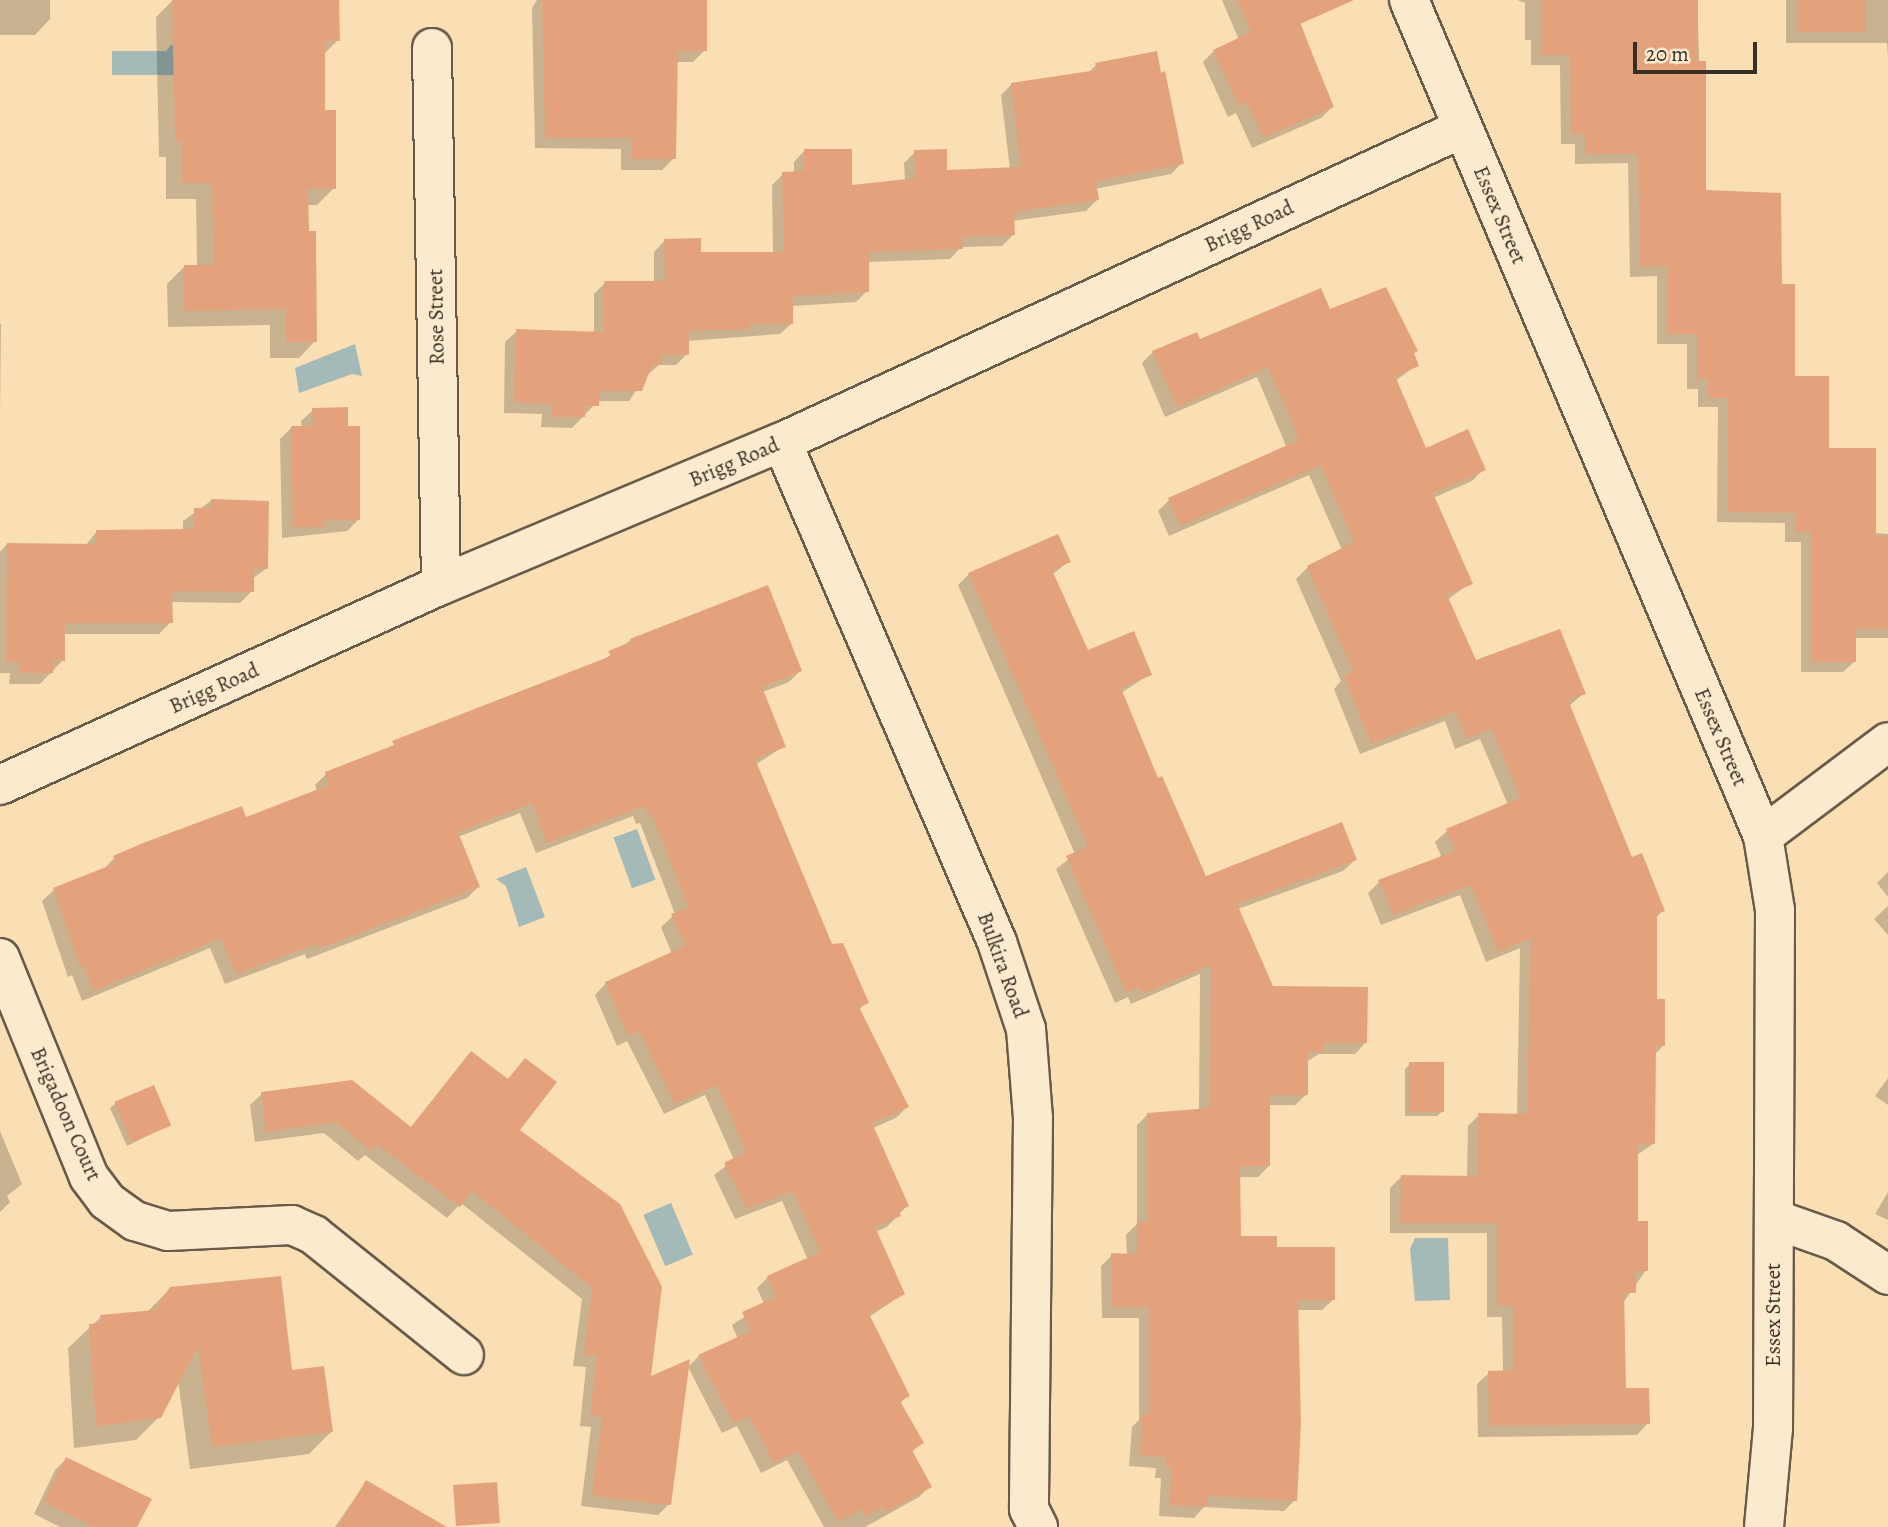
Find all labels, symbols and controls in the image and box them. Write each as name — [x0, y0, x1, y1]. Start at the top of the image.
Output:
scale bar — [1636, 28, 1760, 72]
text: 20 m — [1646, 40, 1689, 68]
street label: Essex Street — [1468, 162, 1532, 268]
street label: Brigg Road — [1201, 194, 1297, 258]
street label: Rose Street — [423, 269, 449, 365]
street label: Brigg Road — [685, 432, 783, 492]
street label: Brigg Road — [165, 657, 263, 719]
street label: Essex Street — [1689, 684, 1753, 790]
street label: Bulkira Road — [972, 909, 1034, 1021]
street label: Brigadoon Court — [25, 1043, 107, 1185]
street label: Essex Street — [1760, 1263, 1786, 1367]

